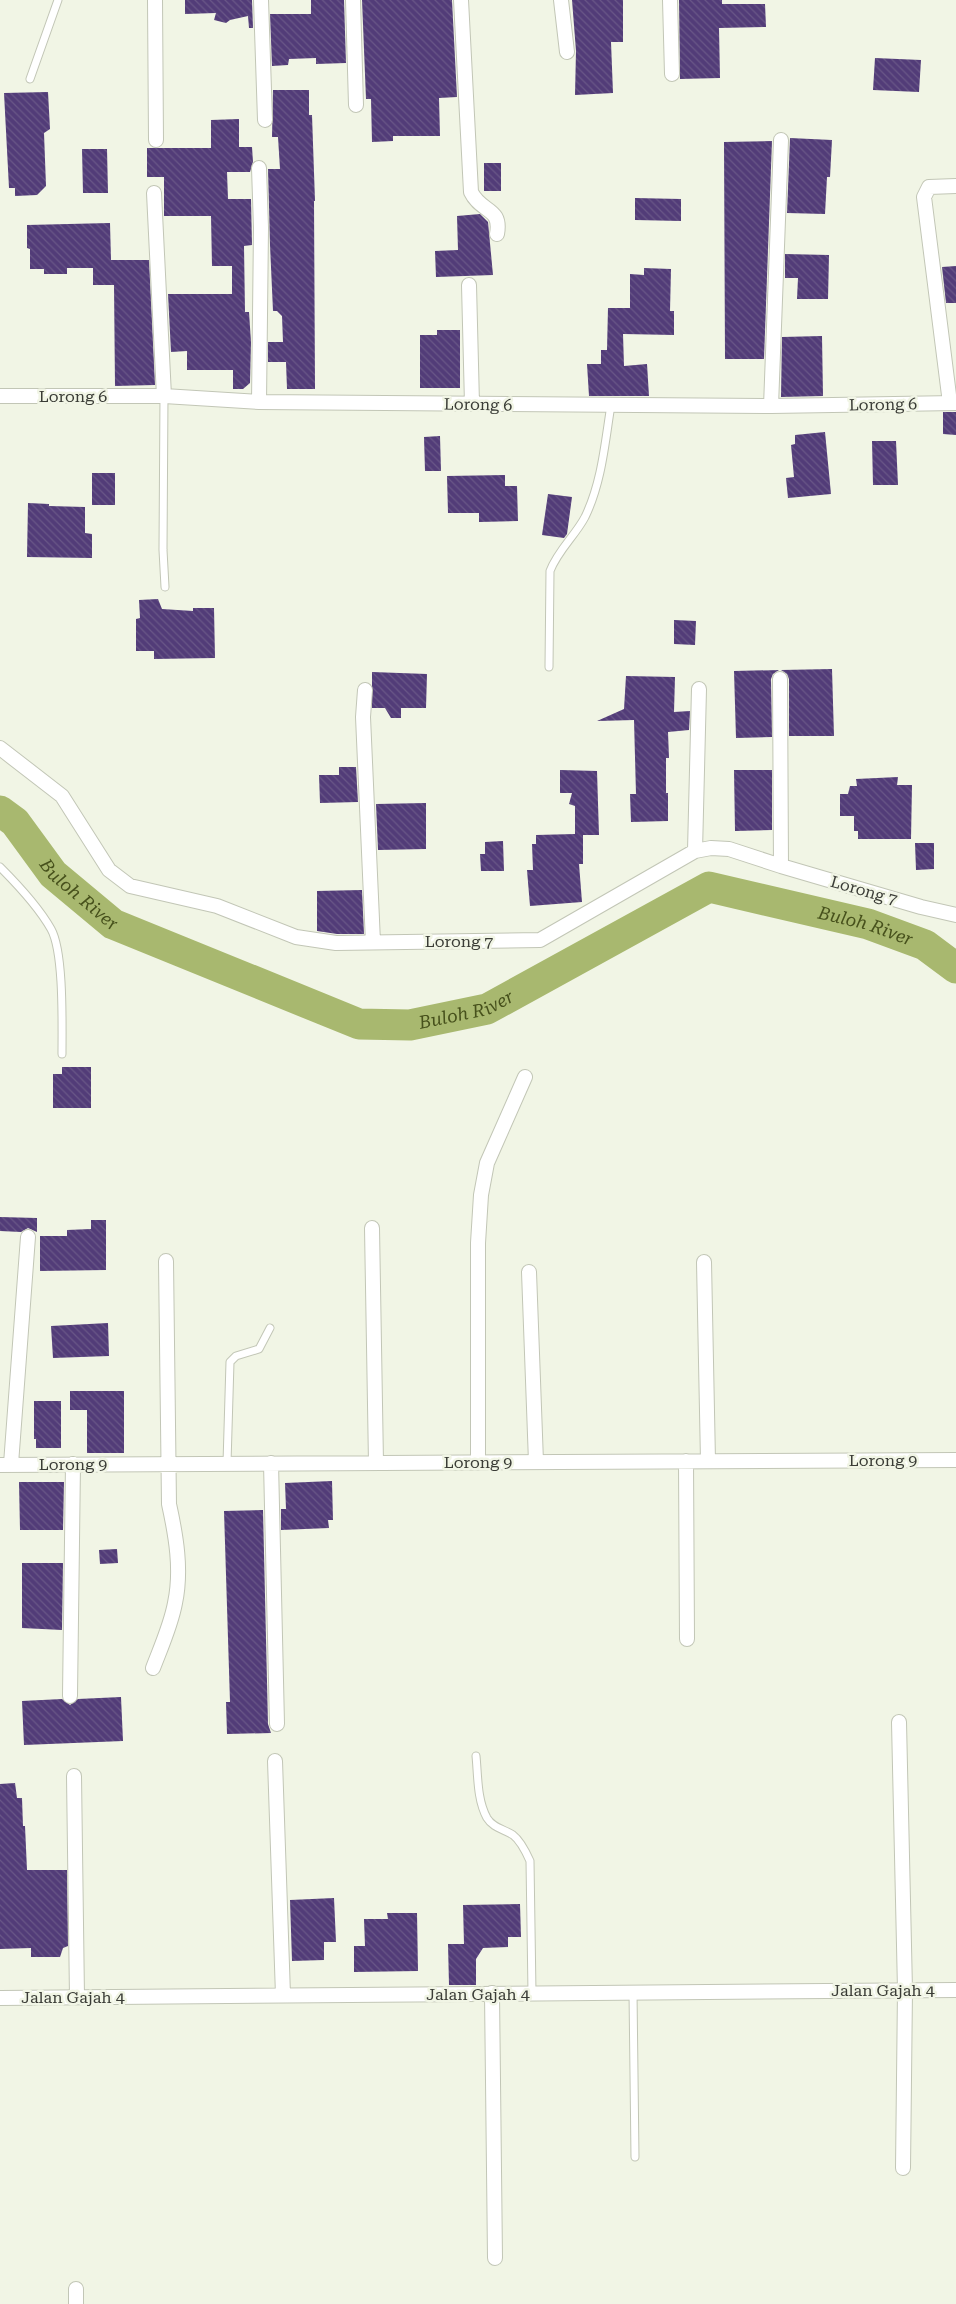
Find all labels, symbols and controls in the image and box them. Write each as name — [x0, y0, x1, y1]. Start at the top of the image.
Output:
street label: Lorong 6 — [39, 387, 107, 406]
street label: Lorong 6 — [444, 394, 512, 415]
street label: Lorong 6 — [849, 394, 917, 415]
water label: Buloh River — [35, 854, 121, 935]
street label: Lorong 7 — [828, 872, 899, 909]
water label: Buloh River — [815, 902, 916, 950]
street label: Lorong 7 — [425, 932, 493, 951]
water label: Buloh River — [416, 985, 517, 1033]
street label: Lorong 9 — [849, 1451, 917, 1470]
street label: Lorong 9 — [444, 1453, 512, 1472]
street label: Lorong 9 — [39, 1455, 107, 1474]
street label: Jalan Gajah 4 — [831, 1981, 935, 2000]
street label: Jalan Gajah 4 — [426, 1985, 530, 2004]
street label: Jalan Gajah 4 — [21, 1988, 125, 2007]

